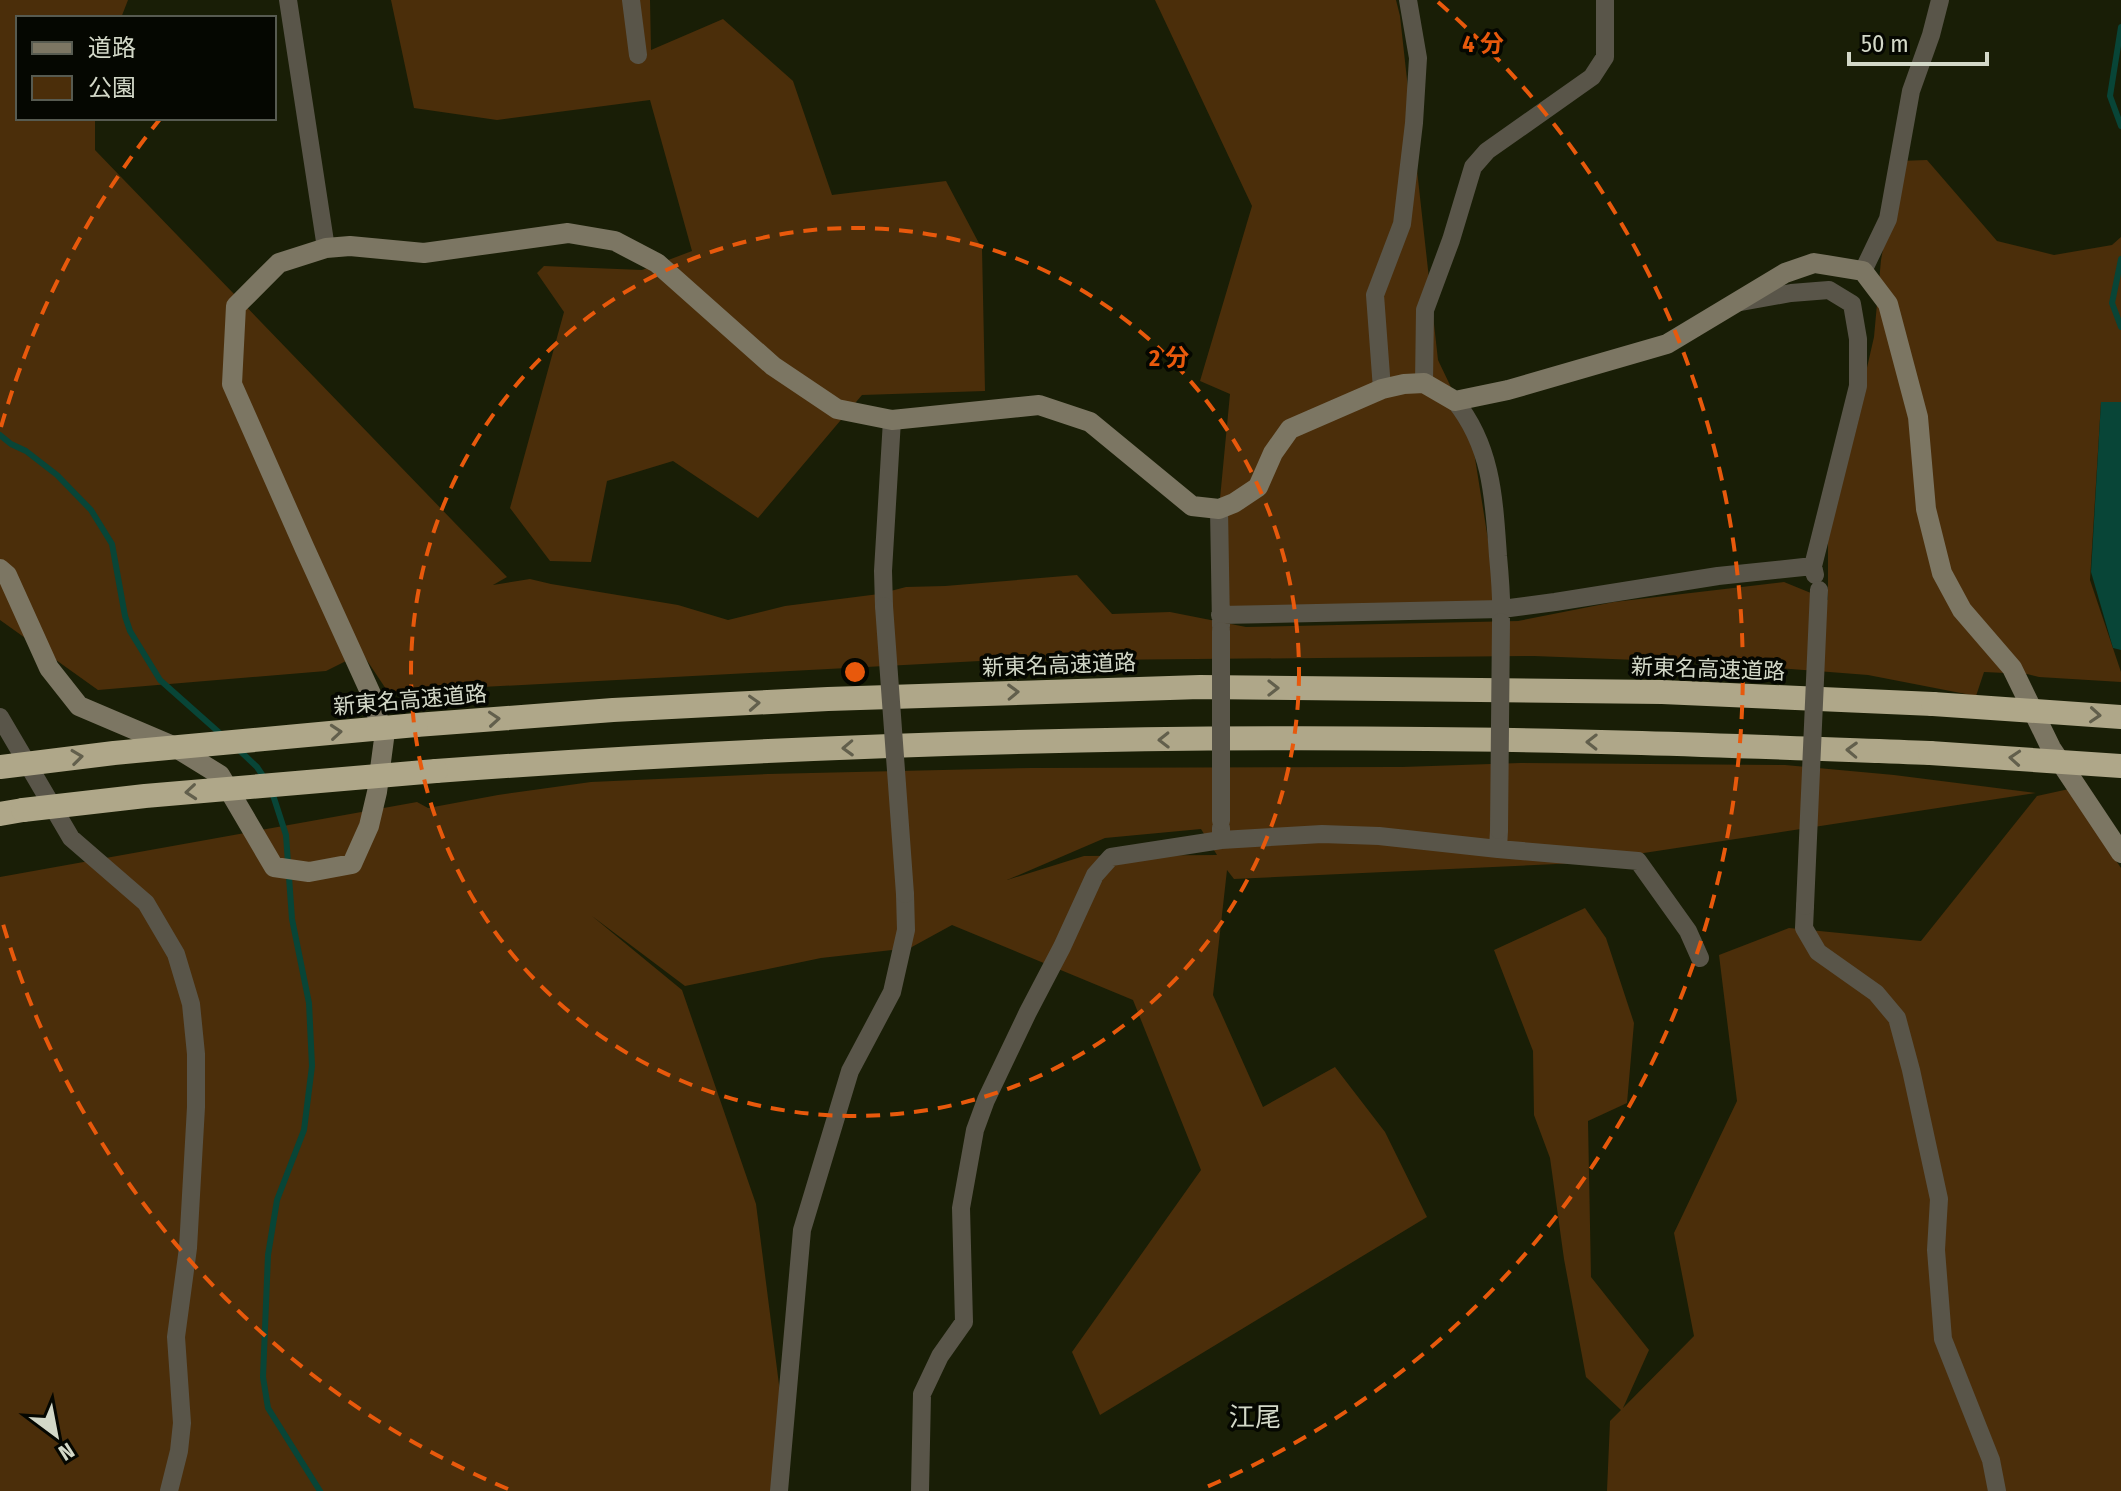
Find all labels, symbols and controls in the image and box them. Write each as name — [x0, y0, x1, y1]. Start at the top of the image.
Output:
legend — [16, 16, 276, 120]
scale bar — [1849, 16, 1987, 66]
text: 4 分 — [1462, 30, 1504, 58]
text: 50 m — [1861, 30, 1909, 58]
text: 道路 — [88, 34, 136, 62]
text: 公園 — [88, 74, 136, 102]
text: 2 分 — [1148, 344, 1189, 372]
street label: 新東名高速道路 — [982, 649, 1136, 681]
street label: 新東名高速道路 — [1631, 653, 1785, 685]
centre of rings — [841, 658, 869, 686]
one-way arrow — [1267, 679, 1280, 697]
street label: 新東名高速道路 — [332, 680, 488, 720]
one-way arrow — [1007, 683, 1020, 700]
one-way arrow — [748, 695, 761, 712]
one-way arrow — [2089, 706, 2102, 723]
one-way arrow — [488, 711, 501, 728]
one-way arrow — [330, 724, 343, 741]
one-way arrow — [1157, 731, 1170, 749]
one-way arrow — [1585, 733, 1598, 751]
one-way arrow — [841, 740, 854, 757]
one-way arrow — [1845, 741, 1858, 758]
one-way arrow — [71, 749, 84, 766]
one-way arrow — [2008, 750, 2021, 767]
one-way arrow — [184, 783, 197, 800]
north arrow — [16, 1395, 96, 1475]
district label: 江尾 — [1229, 1402, 1281, 1433]
text: N — [54, 1437, 79, 1466]

